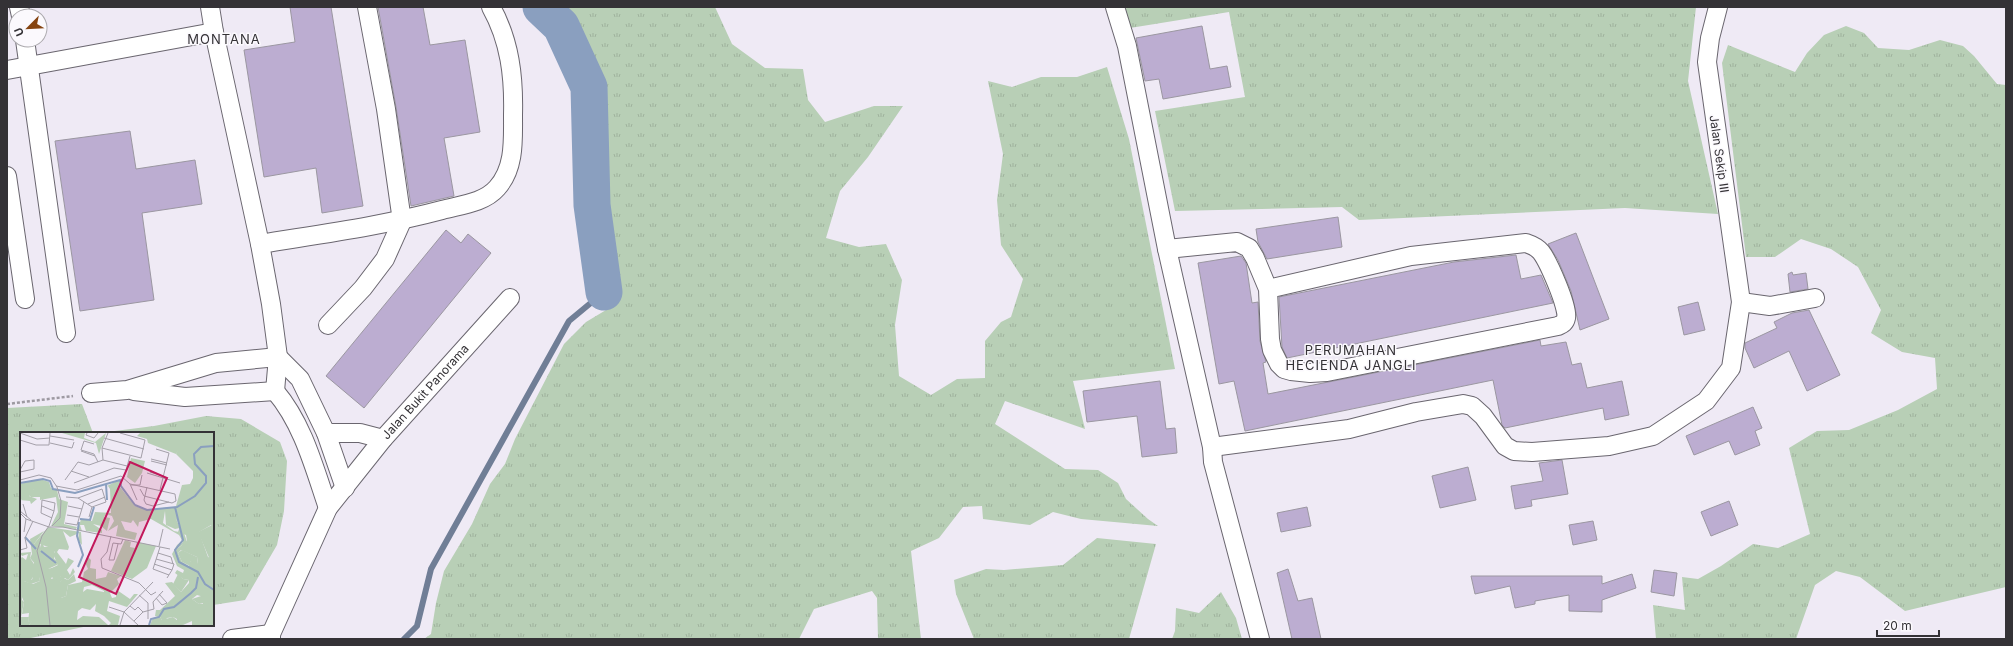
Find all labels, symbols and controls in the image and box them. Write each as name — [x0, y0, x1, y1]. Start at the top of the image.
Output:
north arrow — [8, 8, 48, 48]
text: U — [11, 26, 27, 39]
district label: MONTANA — [187, 31, 261, 47]
street label: Jalan Sekip III — [1707, 114, 1732, 194]
street label: Jalan Bukit Panorama — [378, 341, 472, 442]
district label: PERUMAHAN HECIENDA JANGLI — [1285, 342, 1417, 373]
inset map — [20, 432, 214, 626]
scale bar — [1877, 612, 1939, 638]
text: 20 m — [1883, 618, 1912, 633]

